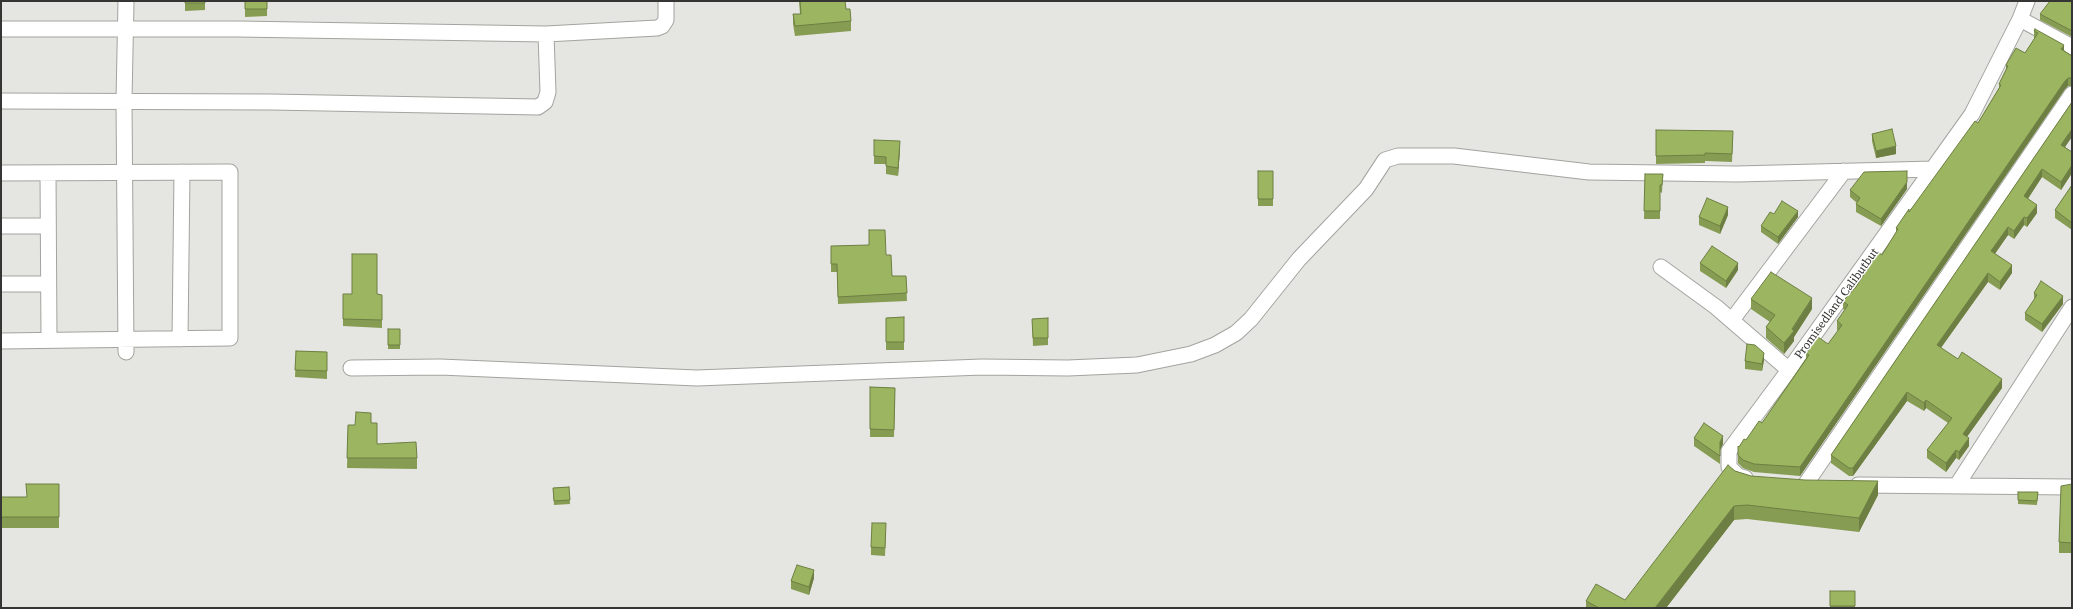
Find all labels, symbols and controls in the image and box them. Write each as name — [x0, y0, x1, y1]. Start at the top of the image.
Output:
street label: Promisedland Calibutbut — [1792, 246, 1882, 362]

